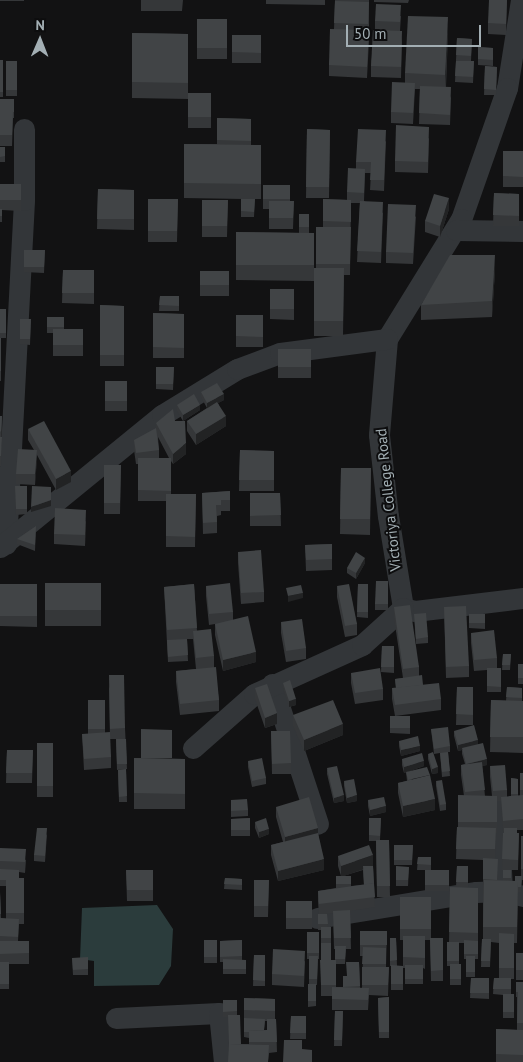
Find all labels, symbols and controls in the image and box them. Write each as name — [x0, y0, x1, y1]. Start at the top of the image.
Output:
north arrow — [15, 15, 65, 65]
scale bar — [348, 15, 483, 47]
text: N — [35, 16, 45, 34]
text: 50 m — [354, 24, 387, 43]
street label: Victoriya College Road — [372, 428, 404, 572]

